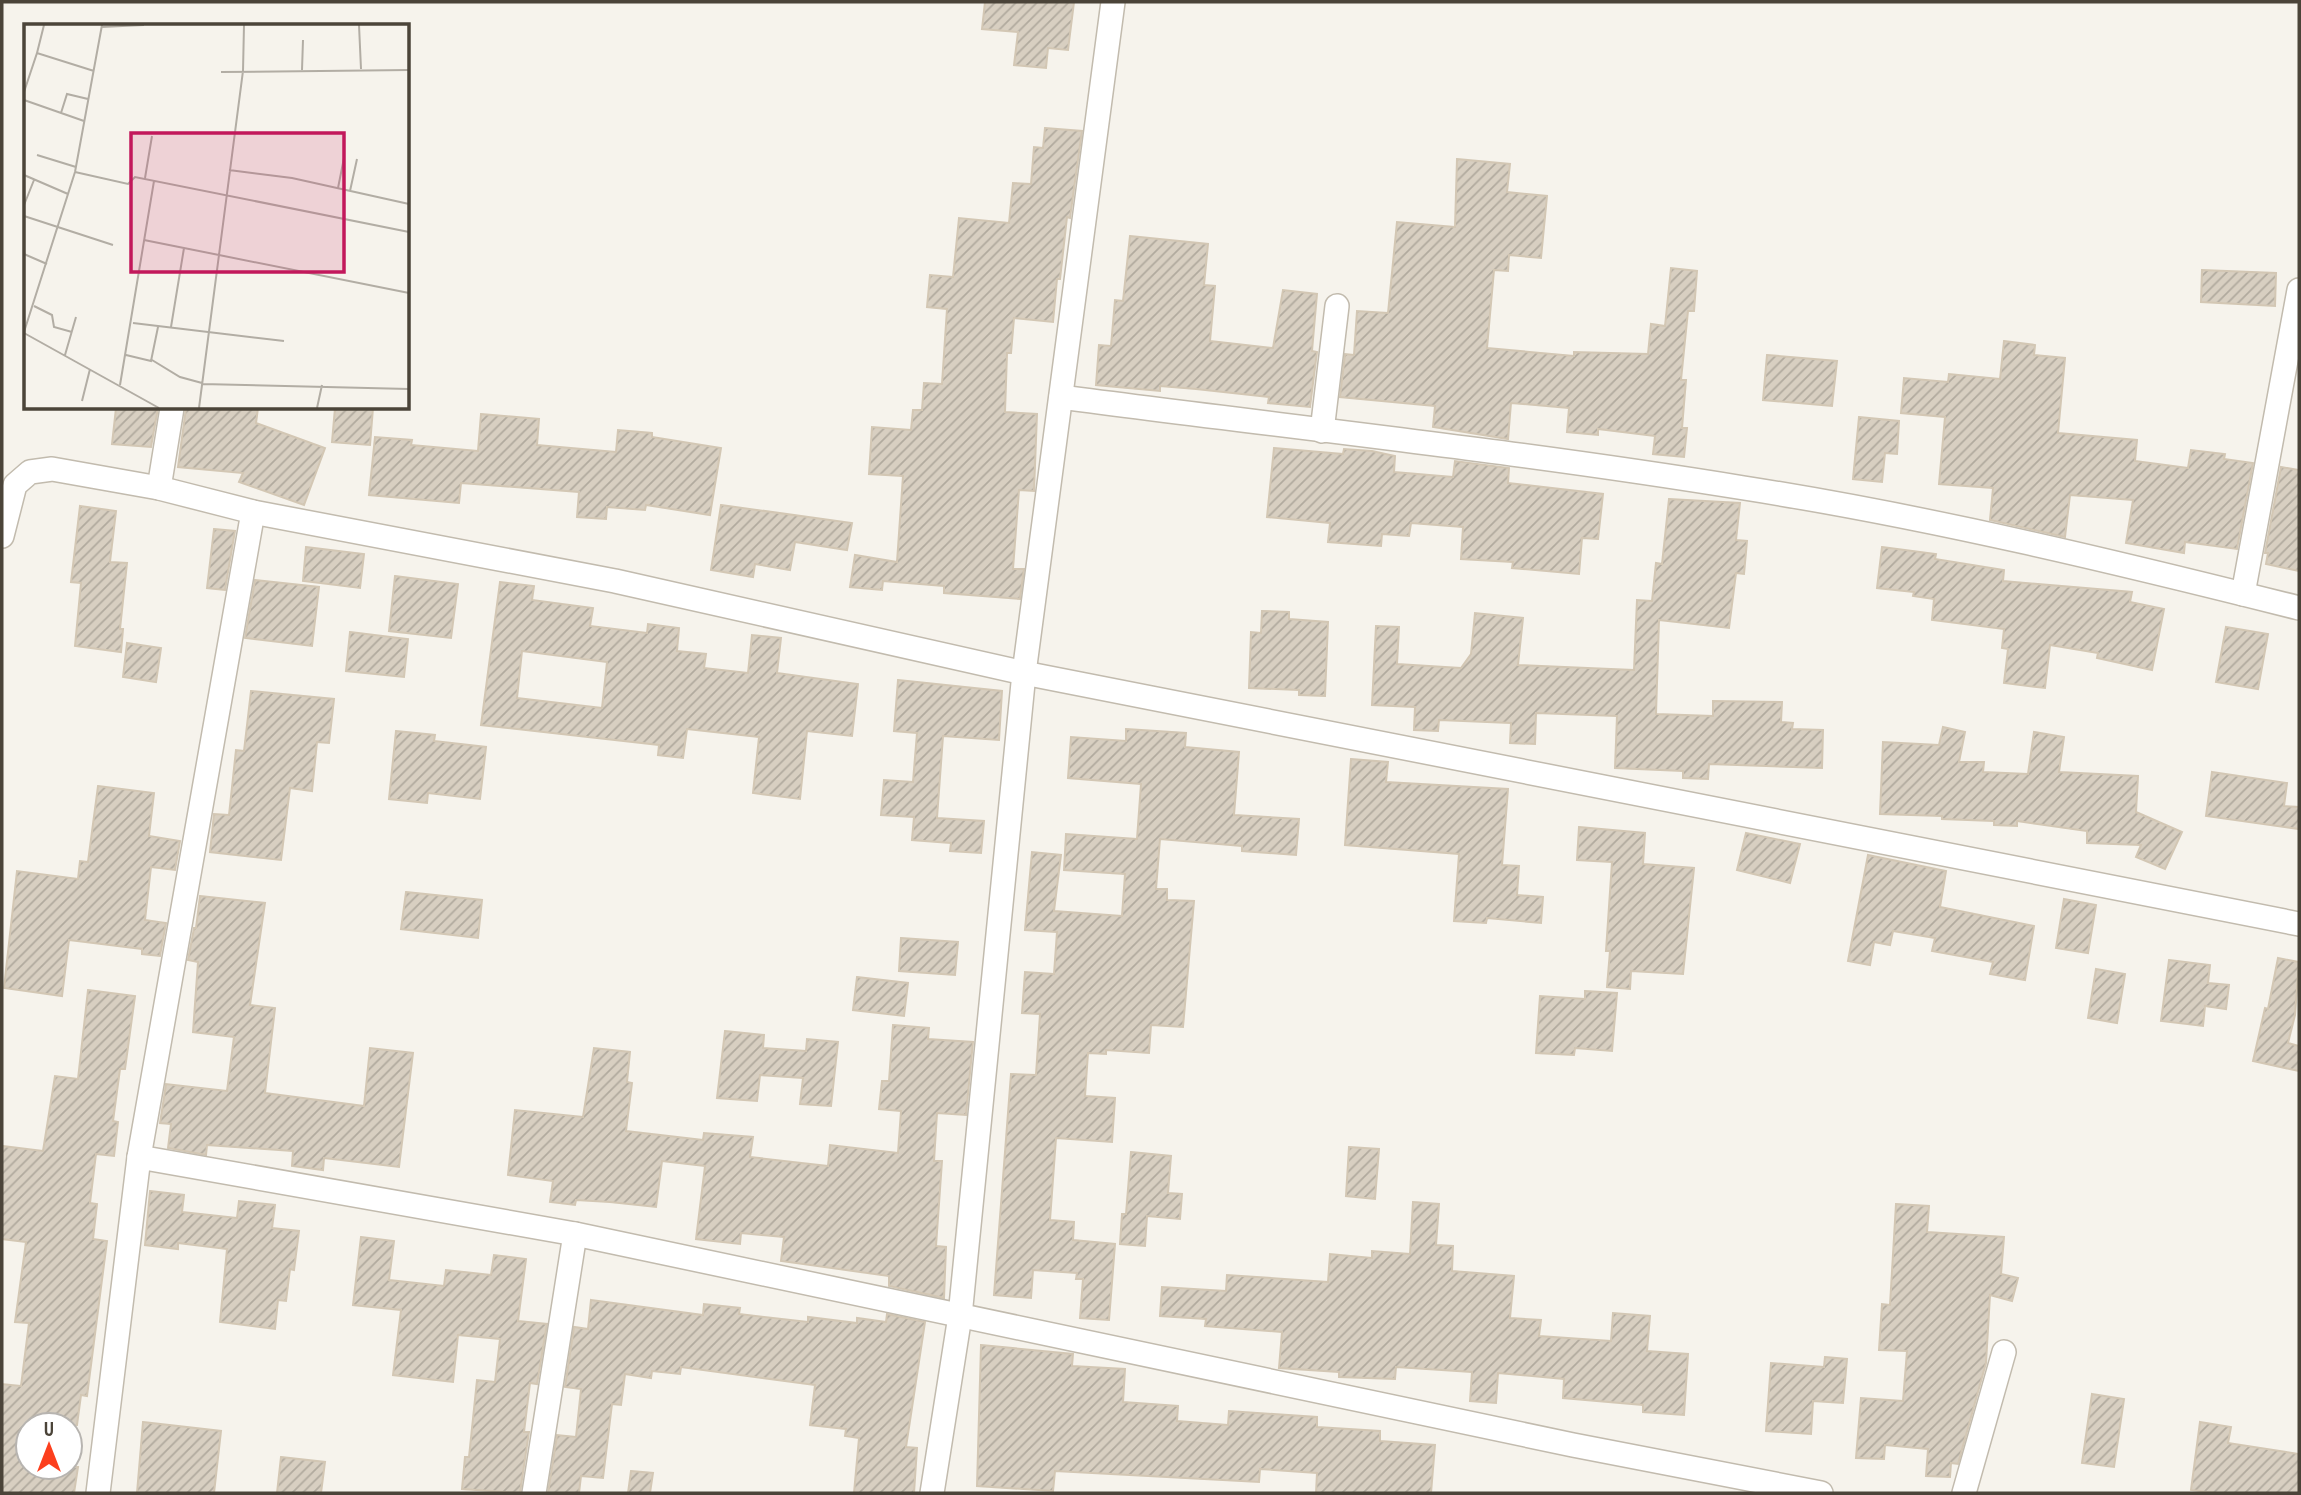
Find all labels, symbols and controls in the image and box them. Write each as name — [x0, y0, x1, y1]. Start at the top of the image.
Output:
inset map — [24, 24, 410, 410]
north arrow — [14, 1411, 84, 1481]
text: U — [44, 1417, 54, 1441]

